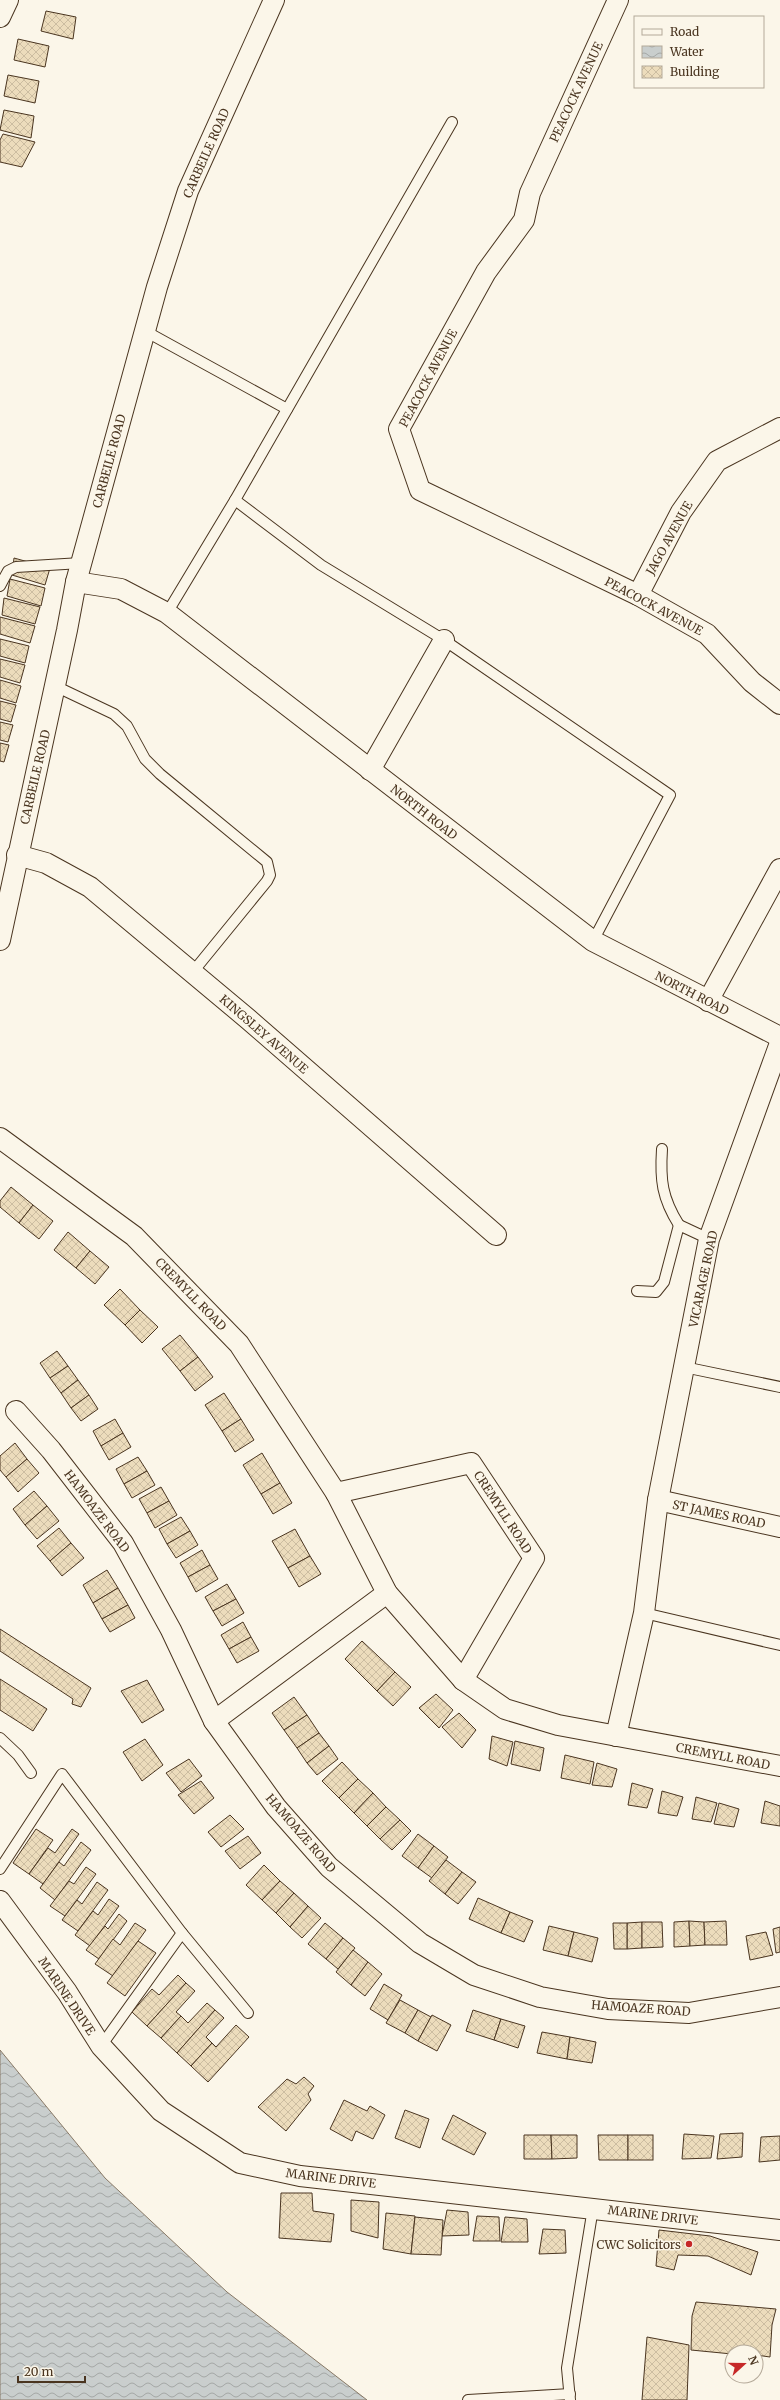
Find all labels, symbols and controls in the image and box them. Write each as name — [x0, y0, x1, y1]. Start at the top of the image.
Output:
legend — [634, 16, 764, 88]
text: Road — [670, 24, 699, 39]
street label: PEACOCK AVENUE — [546, 39, 606, 145]
text: Water — [669, 44, 705, 59]
text: Building — [670, 64, 720, 79]
street label: CARBEILE ROAD — [180, 106, 232, 200]
street label: PEACOCK AVENUE — [396, 326, 460, 430]
street label: CARBEILE ROAD — [89, 412, 129, 510]
street label: JAGO AVENUE — [642, 498, 696, 578]
street label: PEACOCK AVENUE — [602, 574, 706, 638]
street label: CARBEILE ROAD — [17, 728, 53, 826]
street label: NORTH ROAD — [388, 781, 460, 843]
street label: NORTH ROAD — [653, 968, 731, 1018]
street label: KINGSLEY AVENUE — [217, 991, 312, 1077]
street label: VICARAGE ROAD — [685, 1229, 721, 1330]
street label: CREMYLL ROAD — [152, 1254, 230, 1334]
street label: HAMOAZE ROAD — [61, 1467, 133, 1555]
street label: CREMYLL ROAD — [471, 1468, 535, 1556]
street label: ST JAMES ROAD — [671, 1497, 767, 1531]
street label: CREMYLL ROAD — [675, 1740, 771, 1772]
street label: HAMOAZE ROAD — [263, 1791, 339, 1875]
street label: MARINE DRIVE — [35, 1954, 99, 2038]
street label: HAMOAZE ROAD — [591, 1997, 691, 2019]
street label: MARINE DRIVE — [285, 2165, 377, 2191]
street label: MARINE DRIVE — [607, 2202, 699, 2228]
place label: CWC Solicitors — [596, 2237, 681, 2252]
marker: CWC Solicitors — [684, 2239, 694, 2249]
north arrow — [724, 2344, 764, 2384]
text: N — [745, 2354, 762, 2367]
scale bar — [18, 2358, 85, 2384]
text: 20 m — [24, 2364, 53, 2379]

